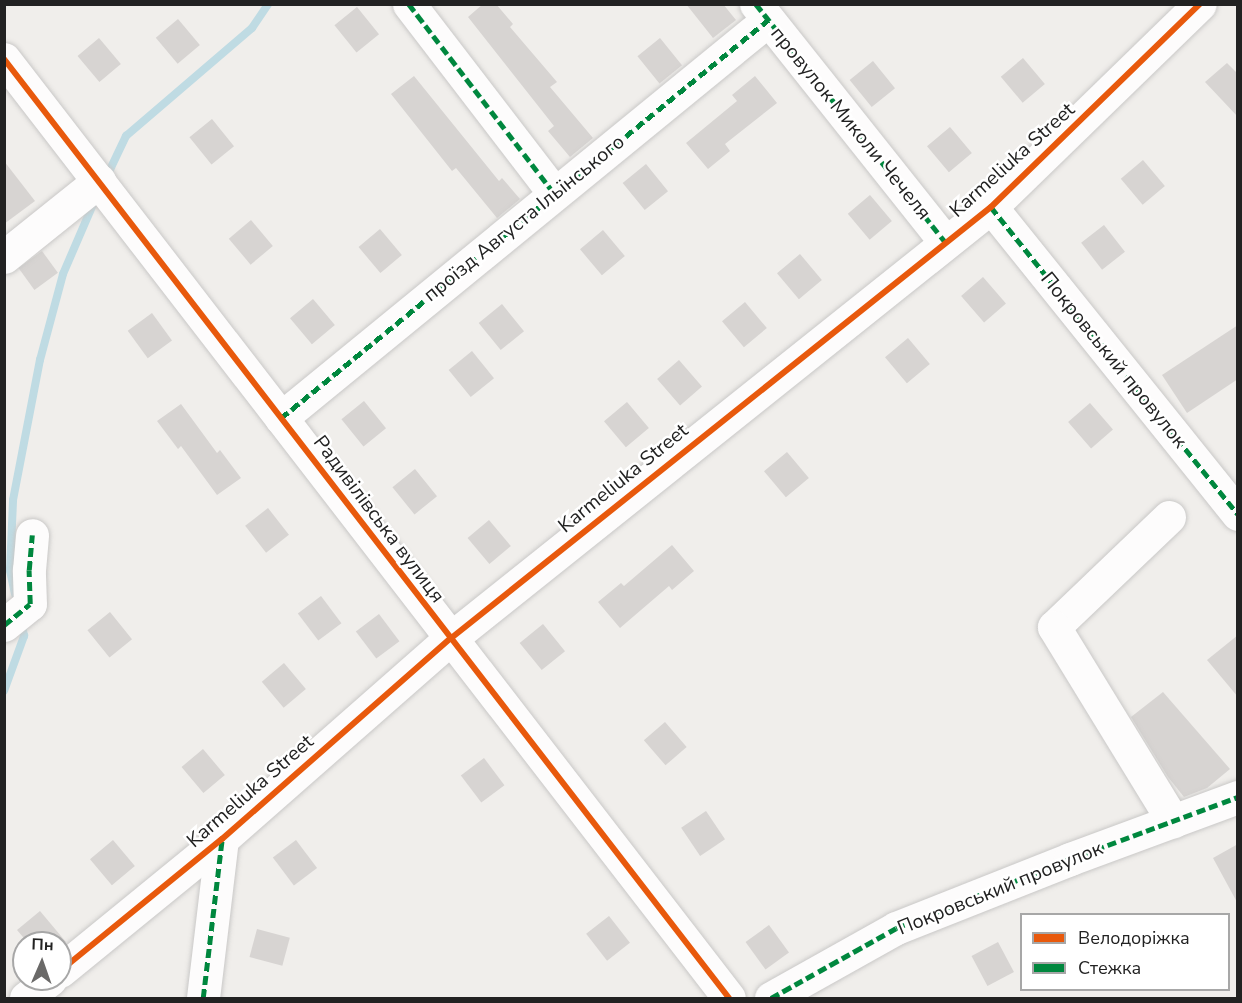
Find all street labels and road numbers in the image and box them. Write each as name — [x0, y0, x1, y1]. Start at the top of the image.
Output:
street label: провулок Миколи Чечеля — [766, 22, 936, 224]
street label: Karmeliuka Street — [945, 98, 1079, 222]
street label: проїзд Августа Ільїнського — [419, 129, 629, 307]
street label: Покровський провулок — [1036, 267, 1192, 453]
street label: Karmeliuka Street — [553, 418, 693, 538]
street label: Радивілівська вулиця — [308, 431, 450, 607]
street label: Karmeliuka Street — [182, 729, 318, 853]
street label: Покровський провулок — [894, 836, 1106, 940]

